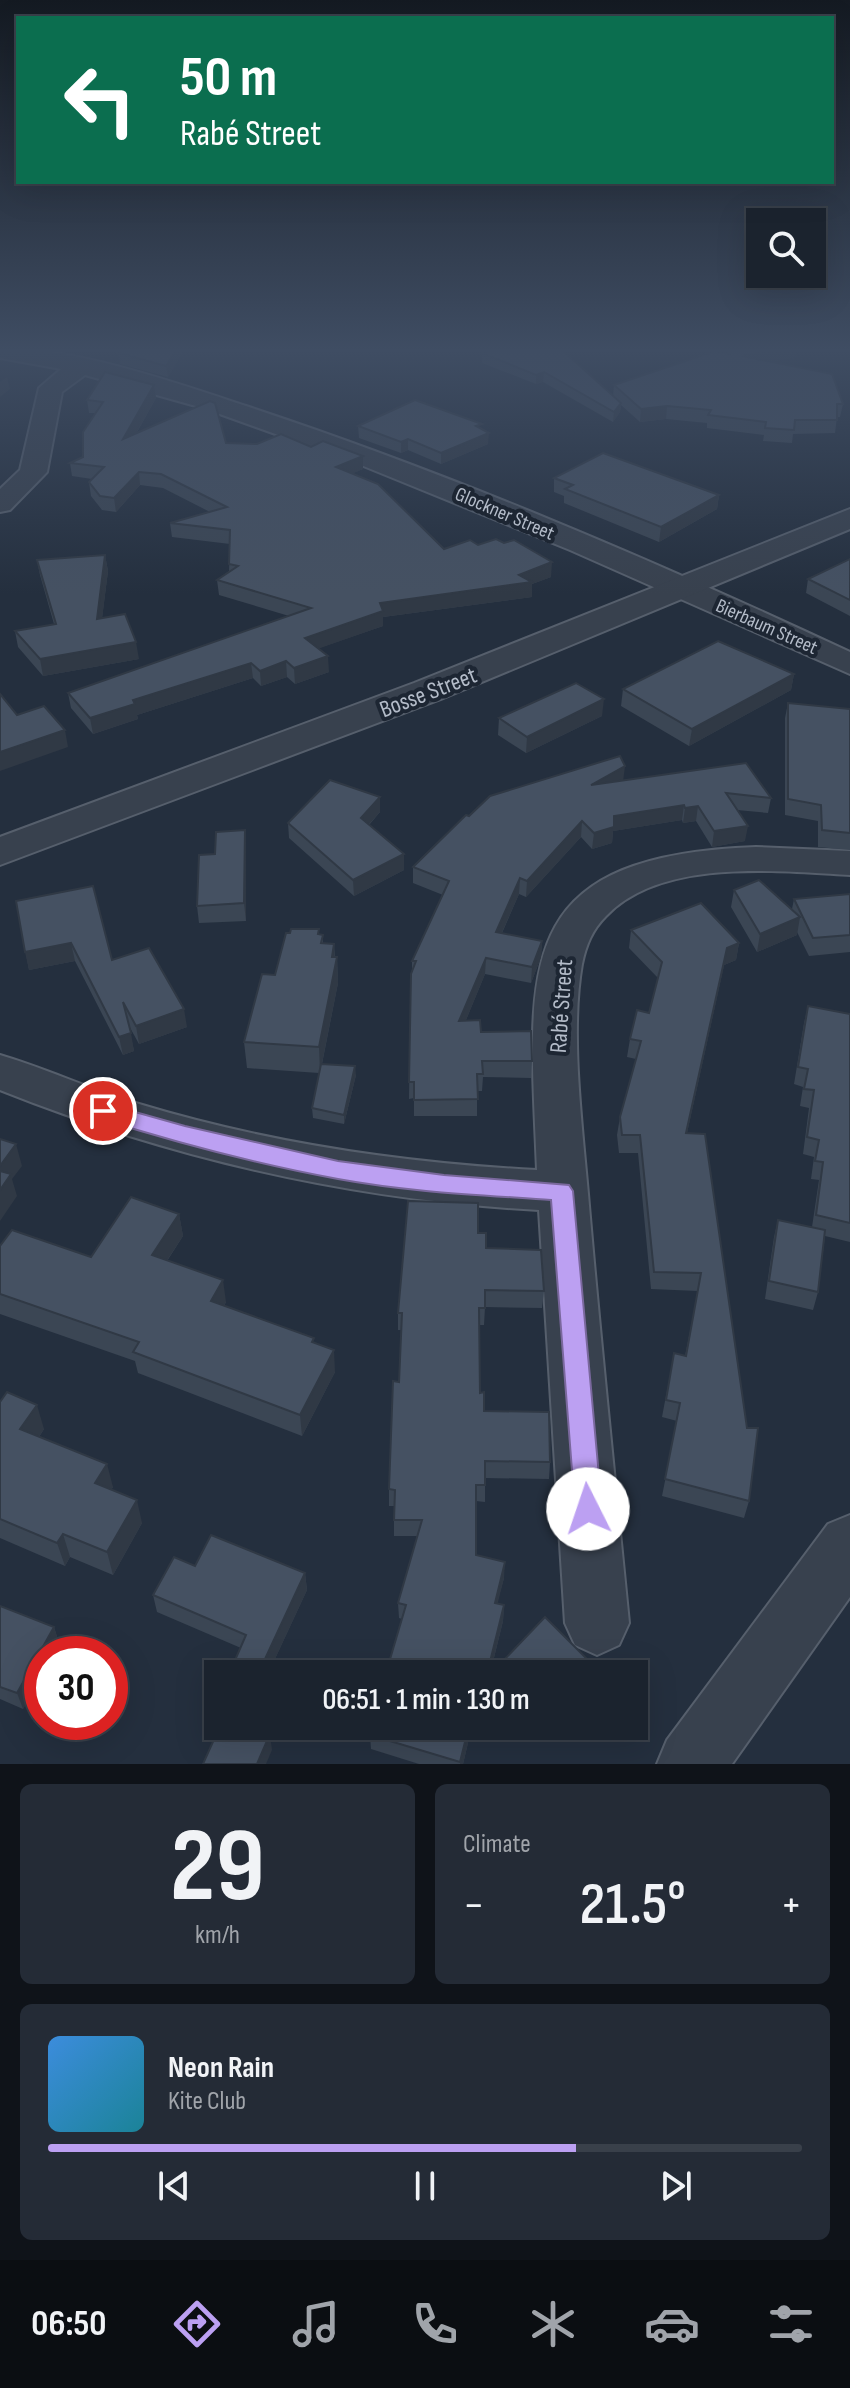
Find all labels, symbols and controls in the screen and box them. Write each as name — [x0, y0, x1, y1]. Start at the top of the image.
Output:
text: 50 m — [180, 45, 277, 112]
icon: left — [48, 48, 152, 152]
text: Rabé Street — [180, 113, 321, 156]
map controls — [746, 208, 826, 288]
button: search — [746, 208, 826, 288]
street label: Glockner Street — [451, 482, 558, 546]
street label: Bierbaum Street — [712, 594, 821, 660]
street label: Bosse Street — [376, 661, 481, 724]
street label: Rabé Street — [544, 958, 579, 1054]
pin — [69, 1077, 137, 1145]
icon: arrive — [81, 1089, 125, 1133]
position arrow — [546, 1467, 630, 1551]
speed limit sign: 30 — [24, 1636, 128, 1740]
text: 06:51 · 1 min · 130 m — [322, 1682, 530, 1718]
text: 29 — [170, 1805, 265, 1930]
text: Climate — [463, 1829, 531, 1860]
text: 21.5° — [579, 1869, 686, 1941]
text: − — [463, 1879, 485, 1932]
text: + — [780, 1879, 802, 1932]
text: km/h — [195, 1920, 240, 1951]
text: Neon Rain — [168, 2050, 274, 2086]
text: Kite Club — [168, 2086, 246, 2117]
icon: previous — [152, 2164, 196, 2208]
icon: pause — [403, 2164, 447, 2208]
icon: next — [654, 2164, 698, 2208]
icon: directions — [169, 2296, 225, 2352]
icon: music — [288, 2296, 344, 2352]
icon: phone — [407, 2296, 463, 2352]
icon: climate — [525, 2296, 581, 2352]
icon: car — [644, 2296, 700, 2352]
icon: filters — [763, 2296, 819, 2352]
text: 06:50 — [31, 2303, 106, 2346]

